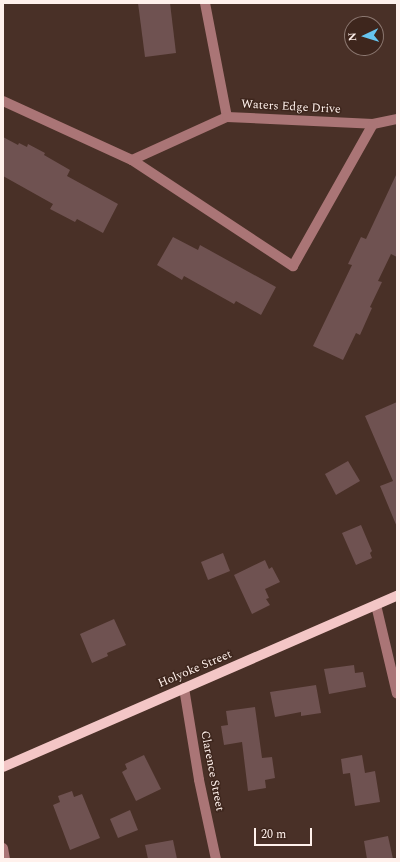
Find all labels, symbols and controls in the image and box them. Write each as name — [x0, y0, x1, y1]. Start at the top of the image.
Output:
north arrow — [344, 16, 384, 56]
text: N — [344, 32, 361, 42]
street label: Waters Edge Drive — [241, 97, 341, 117]
street label: Holyoke Street — [156, 647, 234, 691]
street label: Clarence Street — [197, 730, 227, 812]
scale bar — [256, 820, 314, 846]
text: 20 m — [261, 825, 286, 844]

